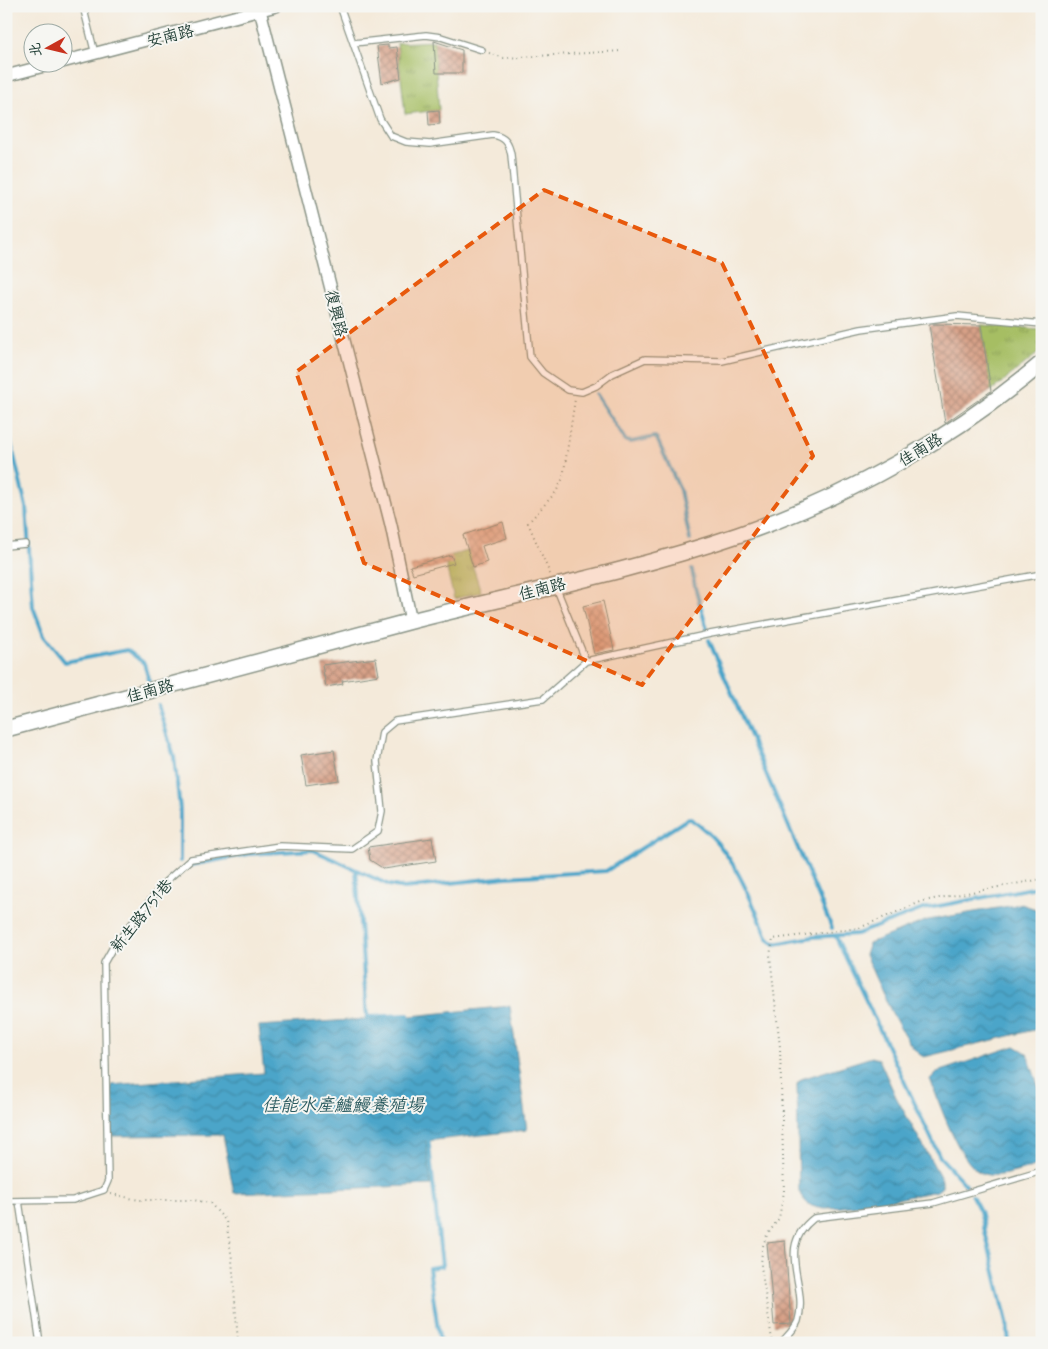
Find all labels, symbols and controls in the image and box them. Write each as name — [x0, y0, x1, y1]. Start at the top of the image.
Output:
street label: 安南路 — [145, 20, 196, 52]
north arrow — [22, 22, 72, 72]
text: 北 — [26, 41, 46, 58]
street label: 復興路 — [320, 288, 352, 339]
street label: 佳南路 — [895, 429, 947, 472]
street label: 佳南路 — [517, 573, 568, 605]
street label: 佳南路 — [124, 675, 176, 708]
street label: 新生路751巷 — [106, 875, 178, 957]
water label: 佳能水産鱸鰻養殖場 — [262, 1094, 426, 1118]

